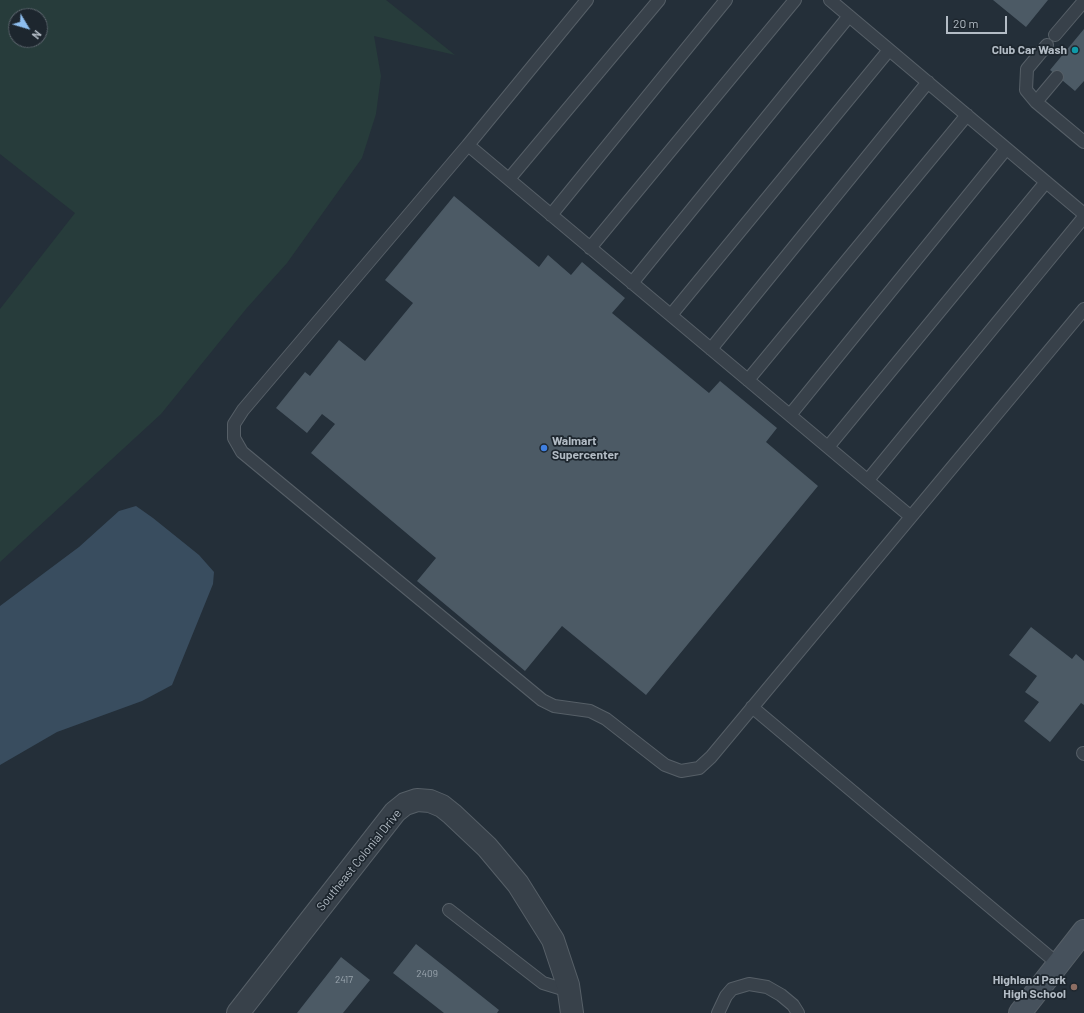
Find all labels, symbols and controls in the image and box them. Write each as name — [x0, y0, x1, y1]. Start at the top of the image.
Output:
north arrow — [8, 8, 48, 48]
scale bar — [948, 8, 1009, 34]
text: 20 m — [953, 16, 979, 30]
text: N — [30, 28, 44, 42]
place label: Club Car Wash — [992, 43, 1067, 57]
marker: Club Car Wash — [1070, 45, 1080, 55]
place label: Walmart Supercenter — [552, 434, 619, 462]
marker: Walmart Supercenter — [539, 443, 549, 453]
street label: Southeast Colonial Drive — [314, 806, 404, 914]
house number: 2409 — [416, 968, 438, 980]
place label: Highland Park High School — [993, 973, 1066, 1001]
house number: 2417 — [335, 974, 353, 986]
marker: Highland Park High School — [1069, 982, 1079, 992]

